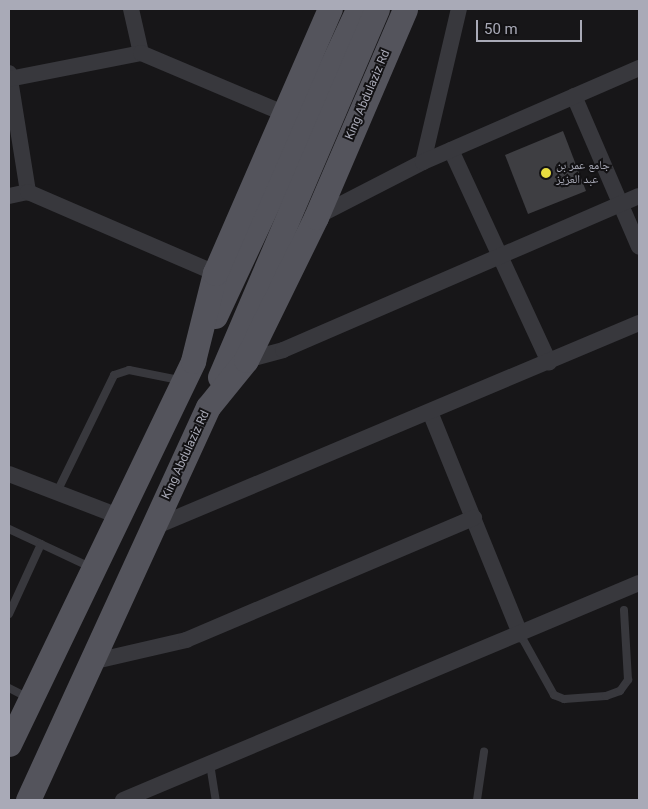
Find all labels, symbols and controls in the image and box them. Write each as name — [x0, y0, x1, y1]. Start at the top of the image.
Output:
scale bar — [478, 10, 584, 42]
text: 50 m — [484, 20, 518, 38]
street label: King Abdulaziz Rd — [343, 48, 393, 142]
place label: جامع عمر بن عبد العزيز — [556, 159, 610, 187]
marker: جامع عمر بن عبد العزيز — [540, 167, 552, 179]
street label: King Abdulaziz Rd — [159, 408, 213, 502]

